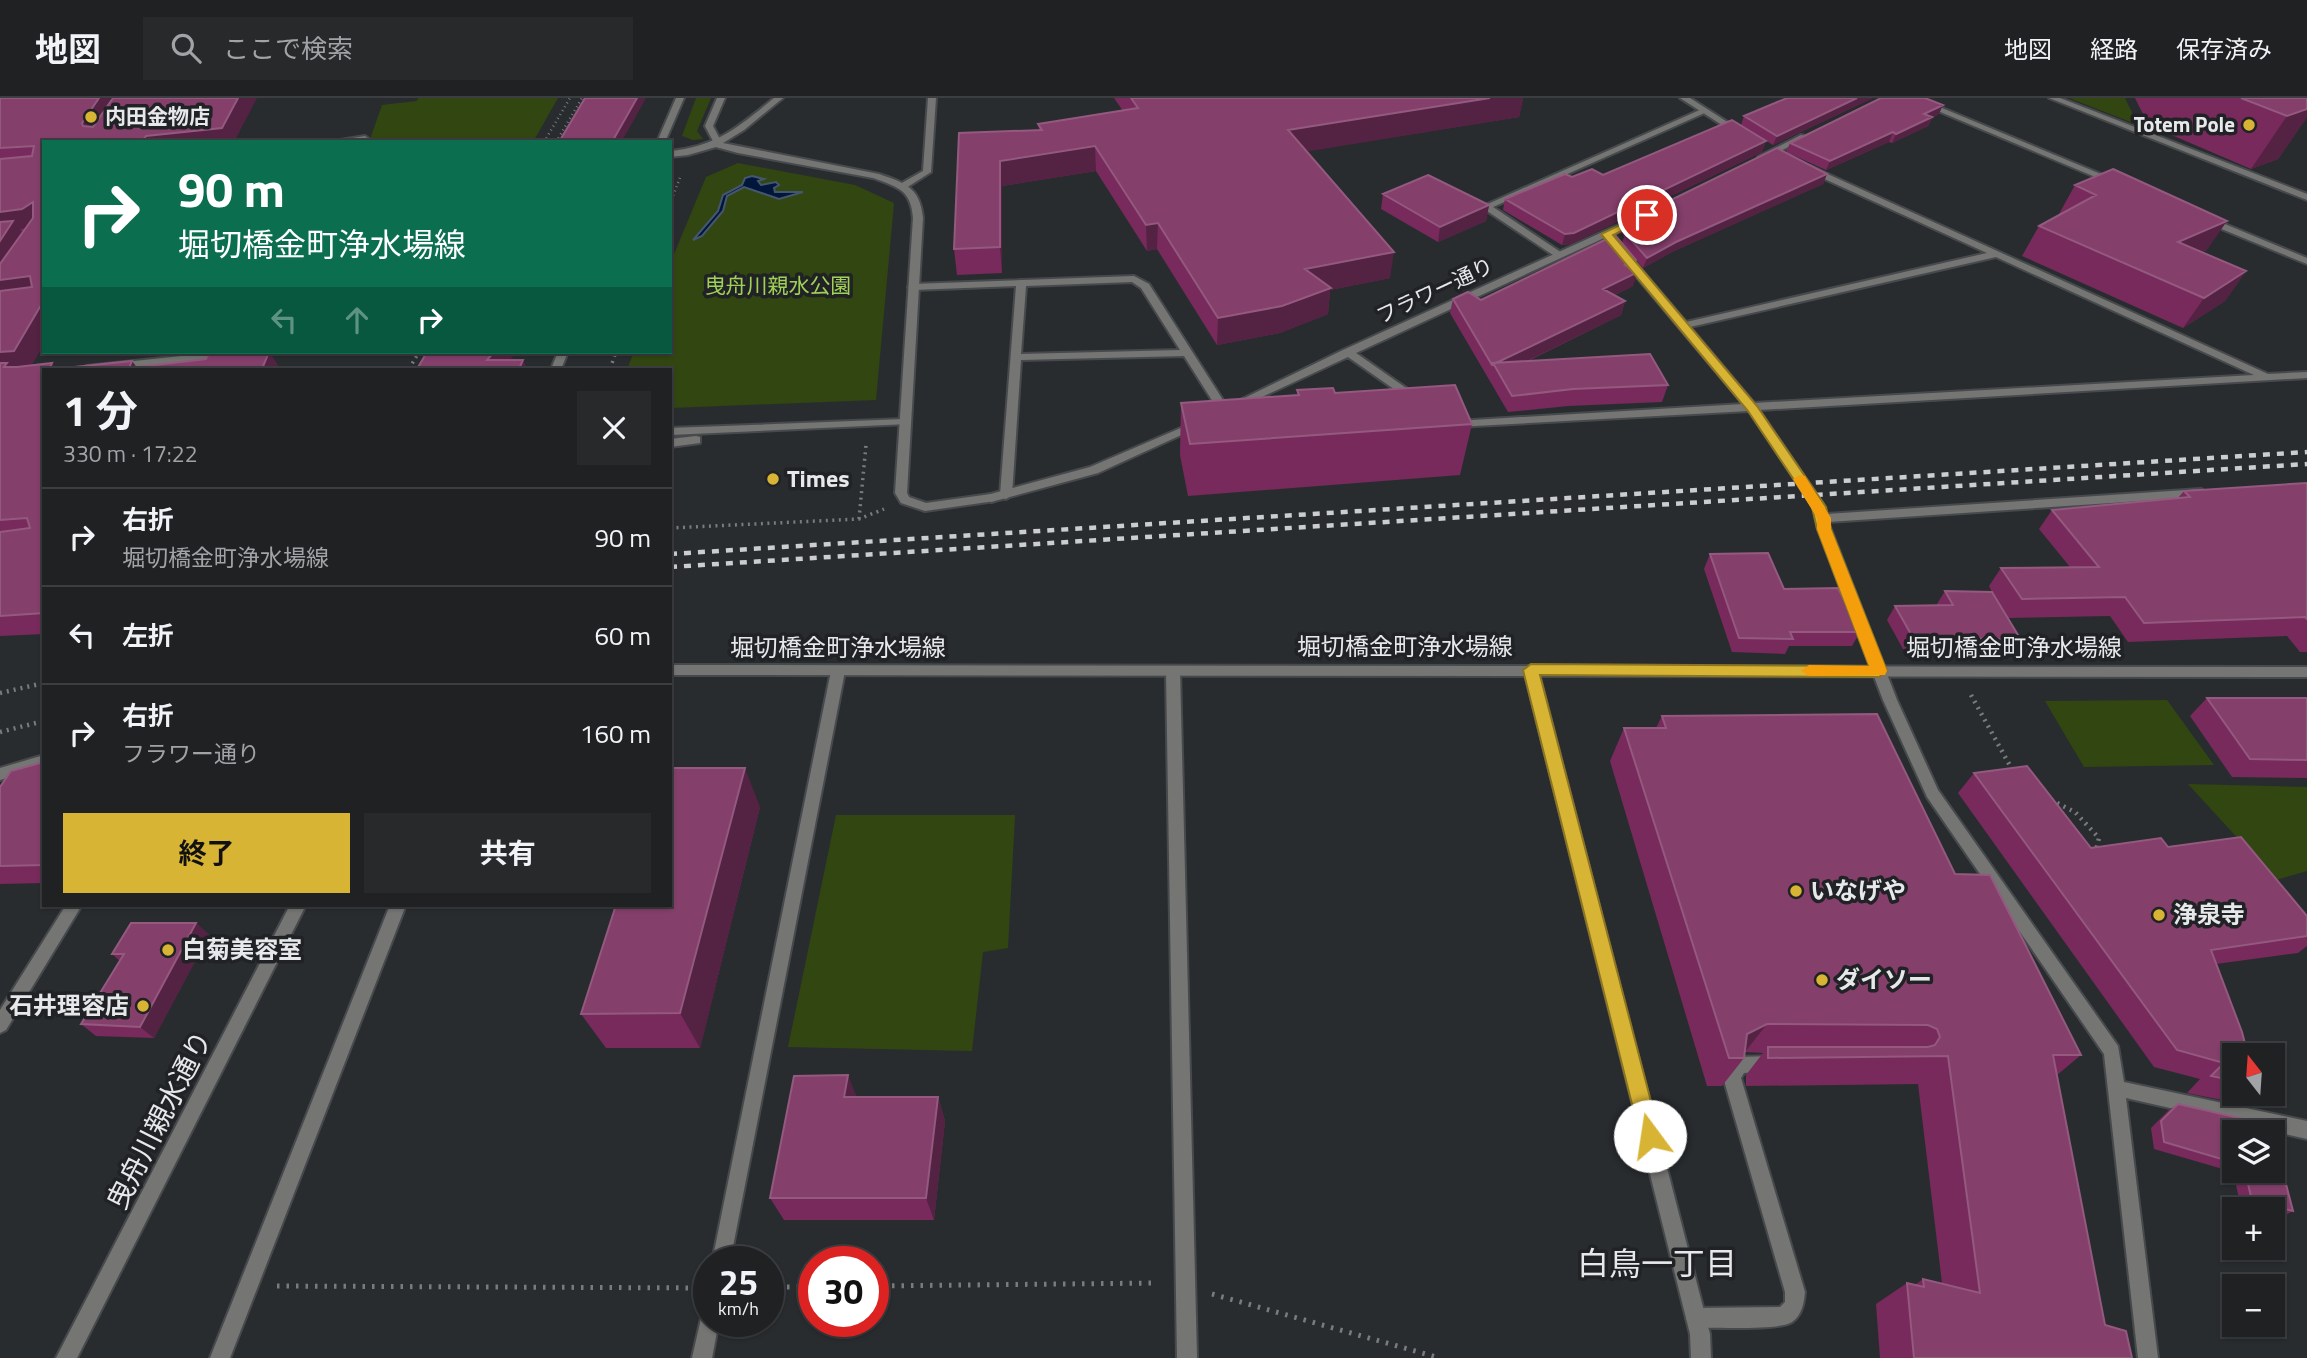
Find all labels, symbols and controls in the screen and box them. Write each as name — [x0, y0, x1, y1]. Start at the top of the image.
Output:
search box — [143, 17, 633, 80]
text: 地図 — [35, 24, 101, 74]
icon: search — [167, 29, 205, 67]
text: ここで検索 — [223, 29, 353, 68]
text: 地図 — [2004, 31, 2052, 67]
text: 経路 — [2090, 31, 2138, 67]
text: 保存済み — [2176, 31, 2272, 67]
place label: 内田金物店 — [105, 100, 210, 132]
place label: Totem Pole — [2134, 108, 2235, 140]
marker: 内田金物店 — [83, 109, 99, 125]
marker: Totem Pole — [2241, 117, 2257, 133]
text: 90 m — [178, 151, 285, 226]
icon: right — [63, 168, 154, 259]
pin — [1617, 185, 1677, 245]
icon: arrive — [1628, 196, 1666, 234]
text: 堀切橋金町浄水場線 — [178, 220, 466, 268]
street label: フラワー通り — [1371, 249, 1498, 331]
park label: 曳舟川親水公園 — [705, 269, 852, 301]
icon: left — [265, 301, 303, 339]
icon: ahead — [338, 301, 376, 339]
icon: right — [411, 301, 449, 339]
text: 1 分 — [63, 378, 138, 442]
button: close — [577, 391, 651, 465]
text: 330 m · 17:22 — [63, 436, 198, 471]
place label: Times — [787, 460, 850, 496]
marker: Times — [765, 471, 781, 487]
text: 右折 — [122, 500, 174, 539]
icon: right — [63, 518, 101, 556]
text: 90 m — [594, 518, 651, 557]
text: 堀切橋金町浄水場線 — [122, 540, 329, 575]
icon: left — [63, 616, 101, 654]
text: 左折 — [122, 616, 174, 655]
text: 60 m — [594, 616, 651, 655]
street label: 堀切橋金町浄水場線 — [1297, 628, 1513, 664]
street label: 堀切橋金町浄水場線 — [730, 629, 946, 665]
street label: 堀切橋金町浄水場線 — [1906, 629, 2122, 665]
text: 右折 — [122, 696, 174, 735]
icon: right — [63, 714, 101, 752]
text: 160 m — [580, 714, 651, 753]
text: フラワー通り — [122, 736, 260, 771]
button: 終了 — [63, 813, 350, 893]
button: 共有 — [364, 813, 651, 893]
place label: いなげや — [1810, 872, 1906, 908]
marker: いなげや — [1788, 883, 1804, 899]
place label: 浄泉寺 — [2173, 896, 2245, 932]
marker: 浄泉寺 — [2151, 907, 2167, 923]
place label: 白菊美容室 — [182, 931, 302, 967]
marker: 白菊美容室 — [160, 942, 176, 958]
place label: ダイソー — [1836, 961, 1932, 997]
marker: ダイソー — [1814, 972, 1830, 988]
place label: 石井理容店 — [9, 987, 129, 1023]
marker: 石井理容店 — [135, 998, 151, 1014]
street label: 曳舟川親水通り — [95, 1023, 222, 1217]
north arrow — [2222, 1043, 2286, 1106]
map controls — [2222, 1043, 2285, 1337]
position arrow — [1613, 1099, 1687, 1173]
button: layers — [2222, 1120, 2285, 1183]
button: + — [2222, 1197, 2285, 1260]
district label: 白鳥一丁目 — [1577, 1239, 1737, 1287]
speed limit sign: 30 — [798, 1246, 889, 1337]
text: 25 — [719, 1255, 758, 1309]
button: − — [2222, 1274, 2285, 1337]
text: km/h — [718, 1295, 759, 1322]

